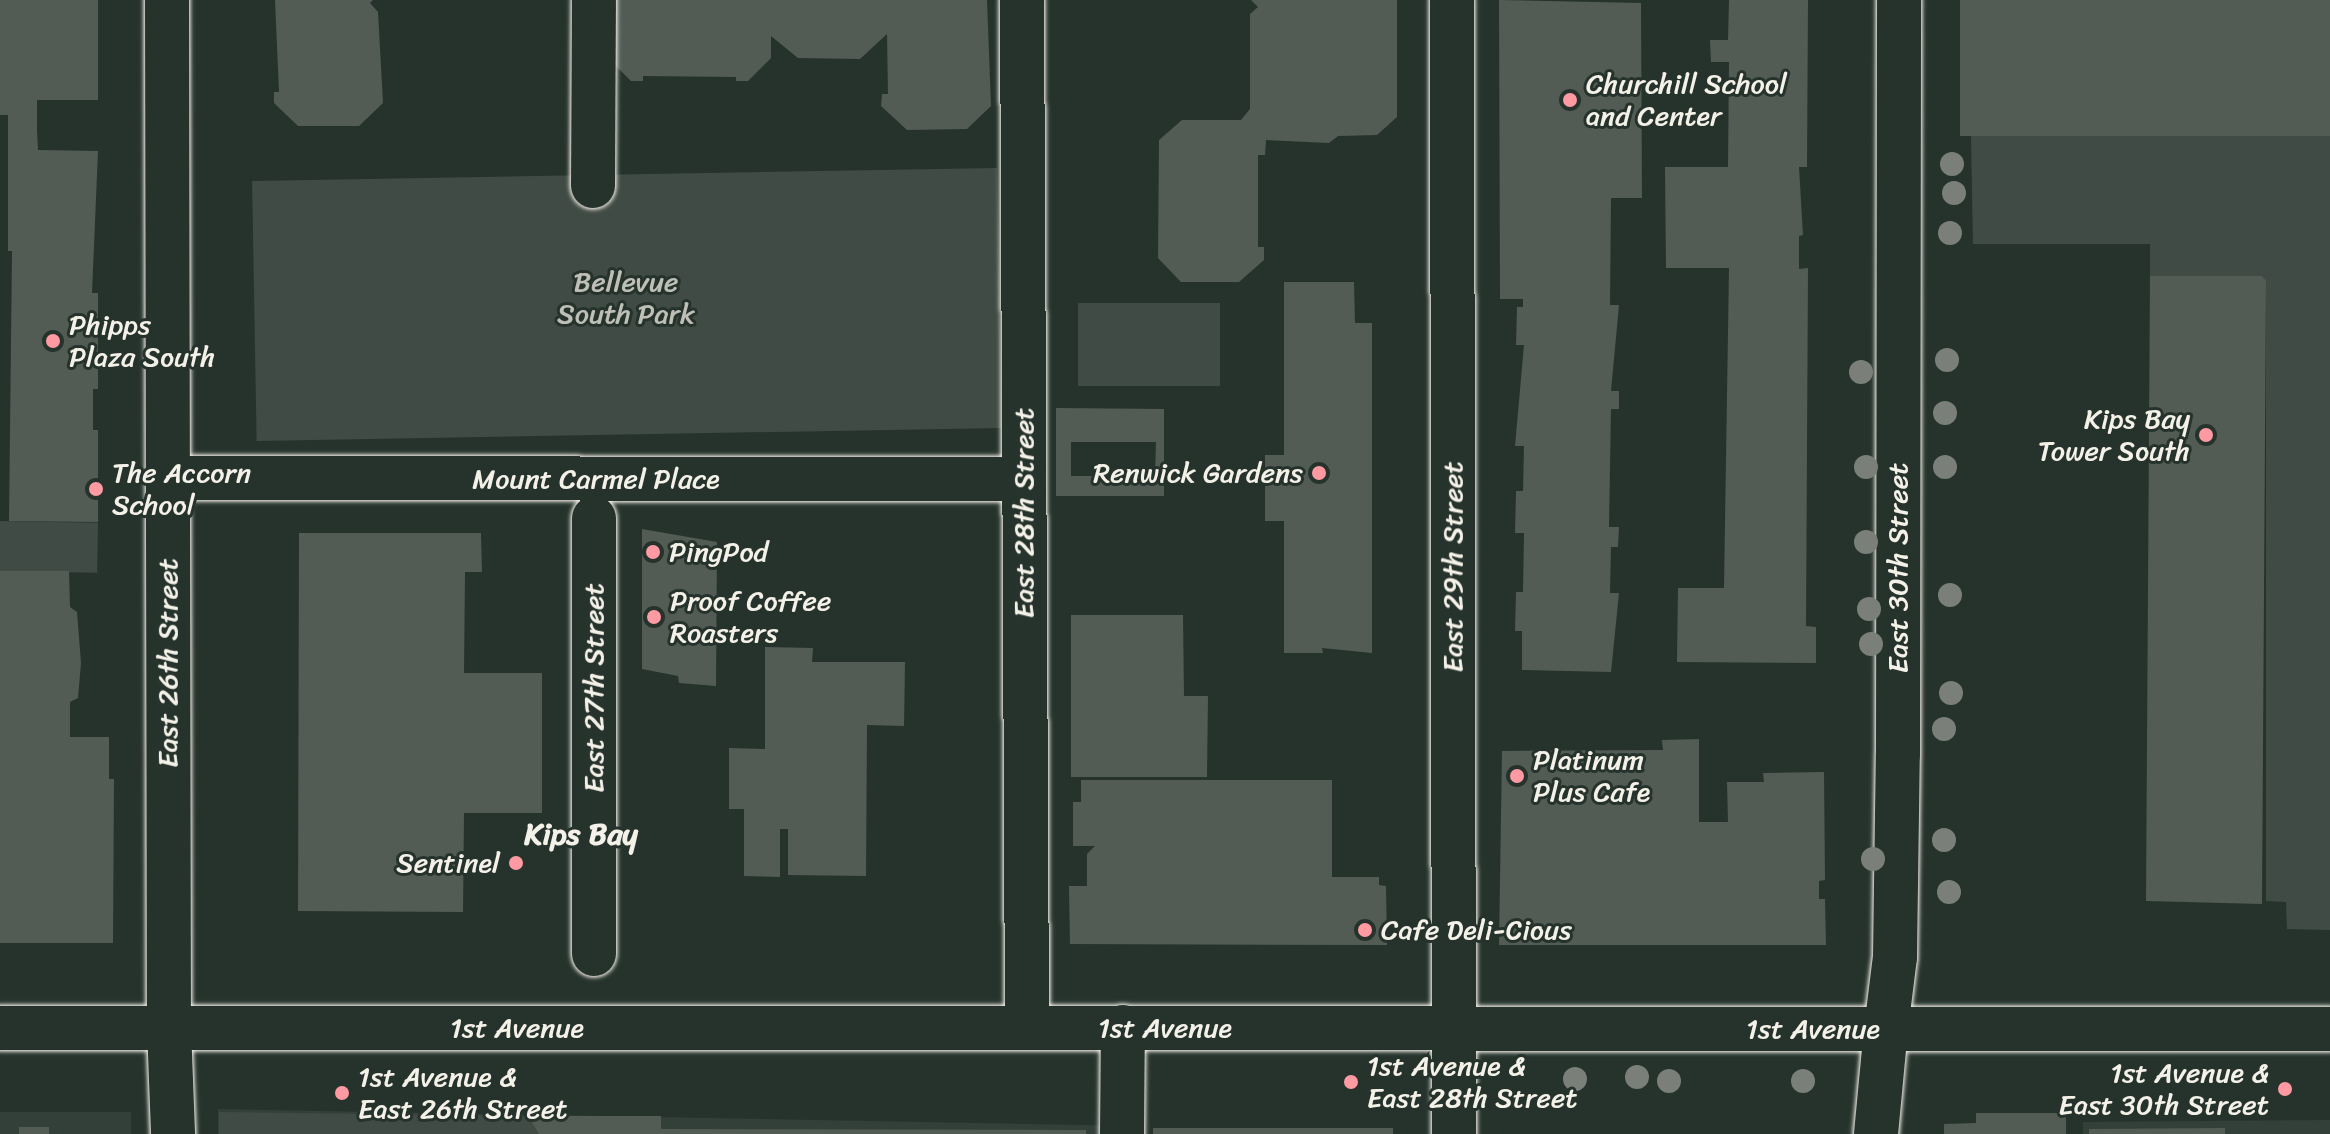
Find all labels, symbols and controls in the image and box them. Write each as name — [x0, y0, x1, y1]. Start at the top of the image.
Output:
place label: Churchill School and Center — [1586, 67, 1787, 133]
marker: Churchill School and Center — [1561, 91, 1579, 109]
park label: Bellevue South Park — [557, 265, 695, 331]
place label: Phipps Plaza South — [69, 308, 216, 374]
marker: Phipps Plaza South — [44, 332, 62, 350]
place label: Kips Bay Tower South — [2037, 402, 2190, 468]
street label: East 28th Street — [1007, 408, 1041, 618]
marker: Kips Bay Tower South — [2197, 426, 2215, 444]
place label: The Accorn School — [112, 456, 251, 522]
place label: Renwick Gardens — [1093, 456, 1303, 490]
street label: Mount Carmel Place — [472, 462, 720, 496]
street label: East 29th Street — [1436, 462, 1470, 672]
street label: East 30th Street — [1881, 463, 1915, 673]
marker: Renwick Gardens — [1310, 464, 1328, 482]
marker: The Accorn School — [87, 480, 105, 498]
place label: PingPod — [669, 535, 768, 569]
marker: PingPod — [644, 543, 662, 561]
street label: East 26th Street — [151, 558, 185, 768]
street label: East 27th Street — [577, 583, 611, 793]
place label: Proof Coffee Roasters — [670, 584, 831, 650]
marker: Proof Coffee Roasters — [645, 608, 663, 626]
place label: Platinum Plus Cafe — [1533, 743, 1651, 809]
marker: Platinum Plus Cafe — [1508, 767, 1526, 785]
district label: Kips Bay — [524, 816, 638, 852]
place label: Sentinel — [396, 846, 500, 880]
marker: Sentinel — [507, 854, 525, 872]
place label: Cafe Deli-Cious — [1381, 913, 1574, 947]
marker: Cafe Deli-Cious — [1356, 921, 1374, 939]
street label: 1st Avenue — [450, 1011, 584, 1045]
street label: 1st Avenue — [1098, 1011, 1232, 1045]
street label: 1st Avenue — [1746, 1012, 1880, 1046]
place label: 1st Avenue & East 28th Street — [1367, 1049, 1578, 1115]
place label: 1st Avenue & East 30th Street — [2058, 1056, 2269, 1122]
place label: 1st Avenue & East 26th Street — [358, 1060, 568, 1126]
marker: 1st Avenue & East 28th Street — [1342, 1073, 1360, 1091]
marker: 1st Avenue & East 30th Street — [2276, 1080, 2294, 1098]
marker: 1st Avenue & East 26th Street — [333, 1084, 351, 1102]

